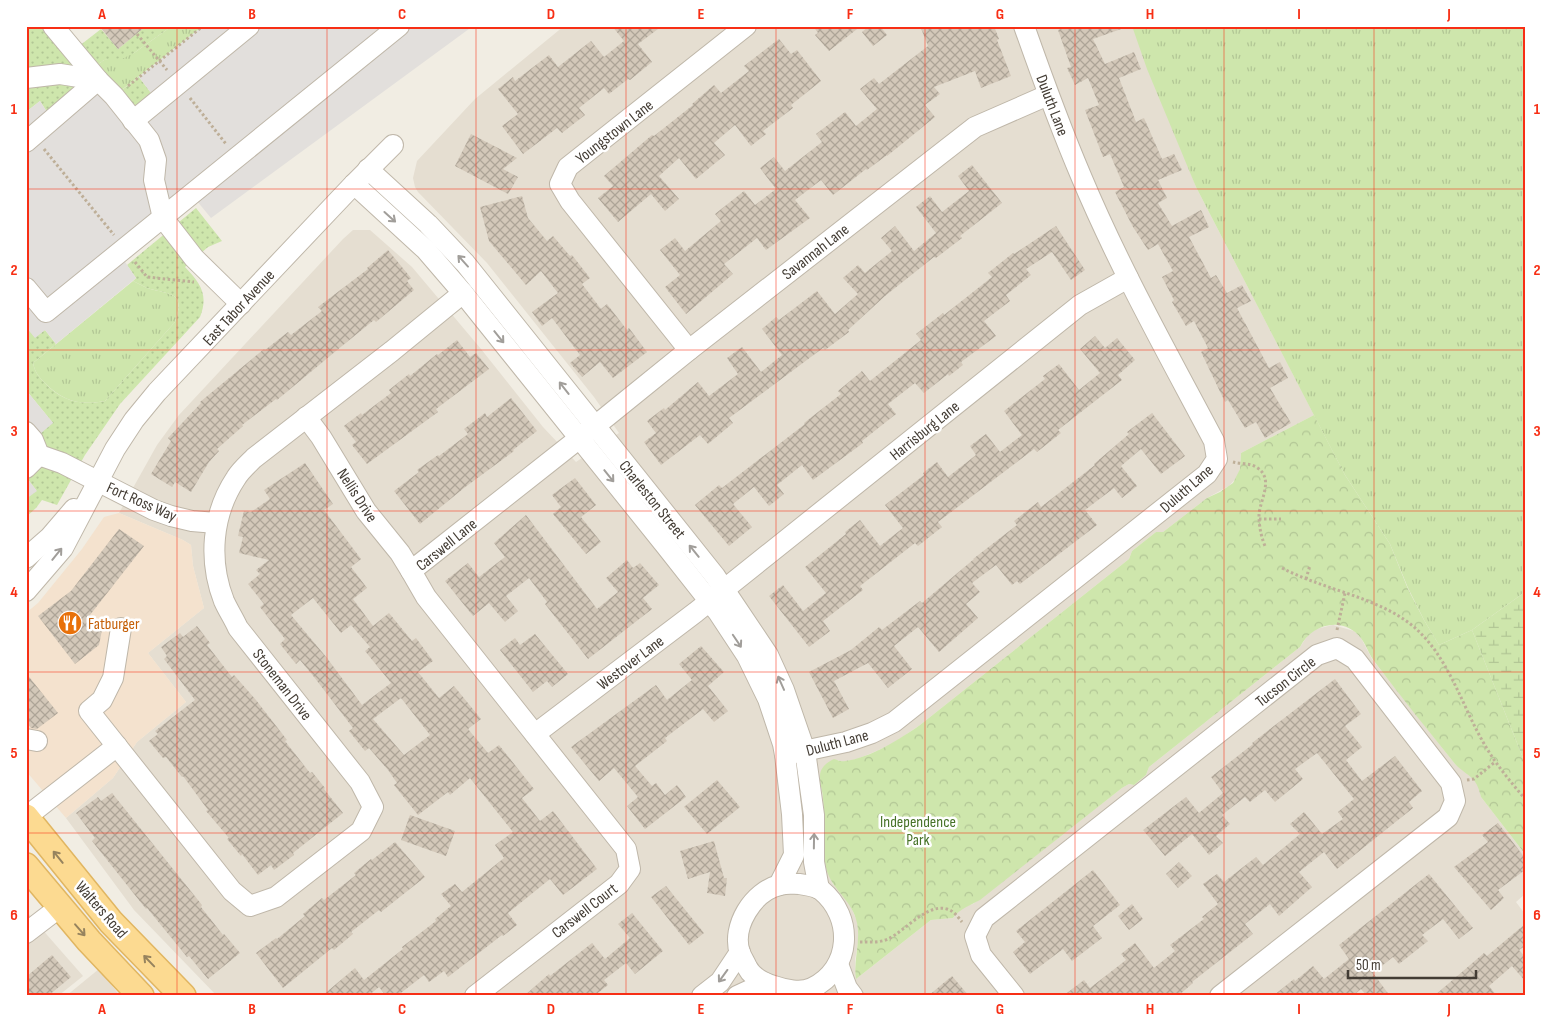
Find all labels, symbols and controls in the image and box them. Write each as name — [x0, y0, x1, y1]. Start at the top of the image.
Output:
text: A — [97, 5, 106, 24]
text: B — [248, 5, 256, 24]
text: C — [398, 5, 406, 24]
text: D — [547, 5, 555, 24]
text: E — [698, 5, 705, 24]
text: F — [847, 5, 854, 24]
text: G — [996, 5, 1004, 24]
text: H — [1146, 5, 1154, 24]
text: I — [1297, 5, 1301, 24]
text: J — [1446, 5, 1451, 24]
street label: Duluth Lane — [1031, 72, 1072, 139]
street label: Youngstown Lane — [572, 96, 658, 168]
text: 1 — [11, 100, 18, 119]
text: 1 — [1534, 100, 1541, 119]
one-way arrow — [383, 211, 396, 223]
street label: Savannah Lane — [779, 220, 853, 284]
one-way arrow — [457, 254, 469, 267]
text: 2 — [10, 261, 18, 280]
text: 2 — [1533, 261, 1541, 280]
street label: East Tabor Avenue — [199, 266, 279, 350]
one-way arrow — [493, 330, 504, 343]
one-way arrow — [559, 381, 569, 395]
street label: Harrisburg Lane — [886, 397, 964, 465]
text: 3 — [10, 422, 18, 441]
text: 3 — [1533, 422, 1541, 441]
street label: Charleston Street — [615, 457, 689, 543]
street label: Duluth Lane — [1157, 461, 1217, 517]
street label: Nellis Drive — [332, 465, 381, 526]
one-way arrow — [604, 469, 615, 482]
street label: Fort Ross Way — [103, 479, 179, 526]
street label: Carswell Lane — [413, 515, 481, 576]
one-way arrow — [689, 544, 700, 557]
one-way arrow — [52, 548, 63, 561]
text: 4 — [10, 583, 18, 602]
text: 4 — [1533, 583, 1541, 602]
restaurant icon: Fatburger — [57, 610, 83, 636]
place label: Fatburger — [88, 615, 140, 634]
street label: Westover Lane — [594, 632, 668, 694]
one-way arrow — [732, 634, 742, 648]
street label: Stoneman Drive — [248, 645, 316, 724]
street label: Tucson Circle — [1252, 653, 1320, 712]
one-way arrow — [776, 676, 786, 691]
street label: Duluth Lane — [804, 726, 871, 761]
text: 5 — [10, 744, 18, 763]
text: 5 — [1533, 744, 1541, 763]
park label: Independence Park — [880, 813, 956, 850]
one-way arrow — [809, 833, 819, 850]
one-way arrow — [53, 851, 64, 864]
street label: Walters Road — [71, 877, 131, 942]
street label: Carswell Court — [548, 880, 622, 943]
text: 6 — [10, 906, 18, 925]
text: 6 — [1533, 906, 1541, 925]
one-way arrow — [74, 924, 85, 937]
scale bar — [1348, 947, 1476, 979]
one-way arrow — [143, 955, 155, 967]
text: 50 m — [1356, 956, 1381, 975]
one-way arrow — [718, 969, 729, 982]
text: A — [97, 1000, 106, 1019]
text: B — [248, 1000, 256, 1019]
text: C — [398, 1000, 406, 1019]
text: D — [547, 1000, 555, 1019]
text: E — [698, 1000, 705, 1019]
text: F — [847, 1000, 854, 1019]
text: G — [996, 1000, 1004, 1019]
text: H — [1146, 1000, 1154, 1019]
text: I — [1297, 1000, 1301, 1019]
text: J — [1446, 1000, 1451, 1019]

